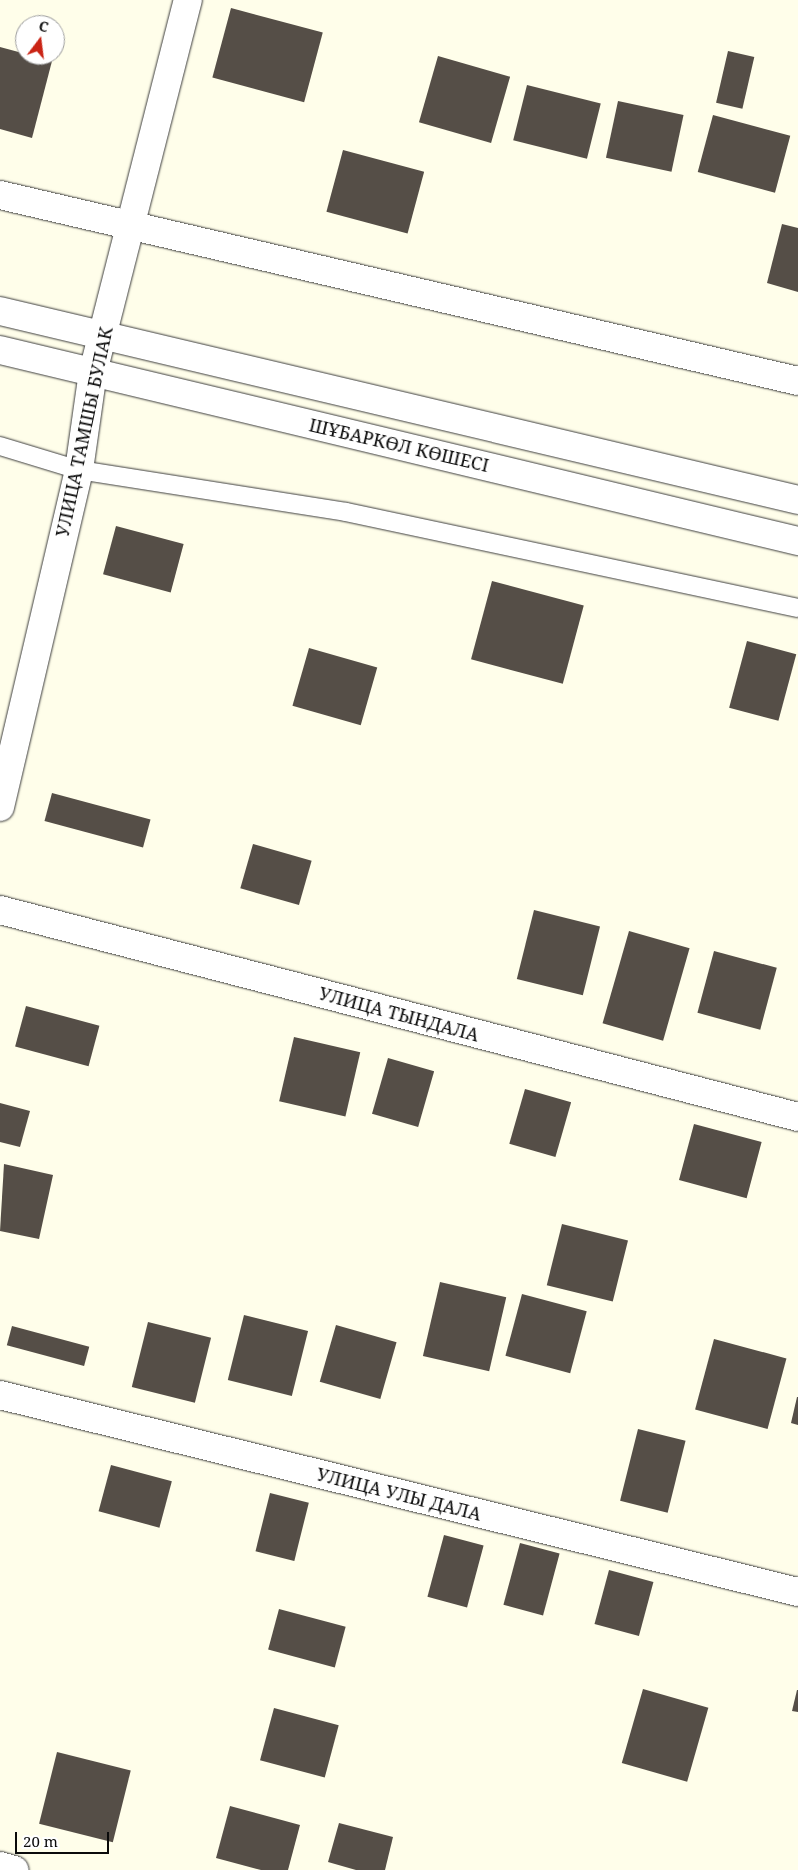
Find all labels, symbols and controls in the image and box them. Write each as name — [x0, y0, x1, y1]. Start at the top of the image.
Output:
north arrow — [15, 15, 65, 65]
text: С — [37, 16, 51, 36]
street label: УЛИЦА ТАМШЫ БУЛАК — [51, 325, 117, 539]
street label: ШҰБАРКӨЛ КӨШЕСІ — [307, 414, 491, 476]
street label: УЛИЦА ТЫНДАЛА — [317, 982, 481, 1046]
street label: УЛИЦА УЛЫ ДАЛА — [314, 1463, 484, 1525]
scale bar — [18, 1822, 111, 1854]
text: 20 m — [23, 1831, 58, 1851]

